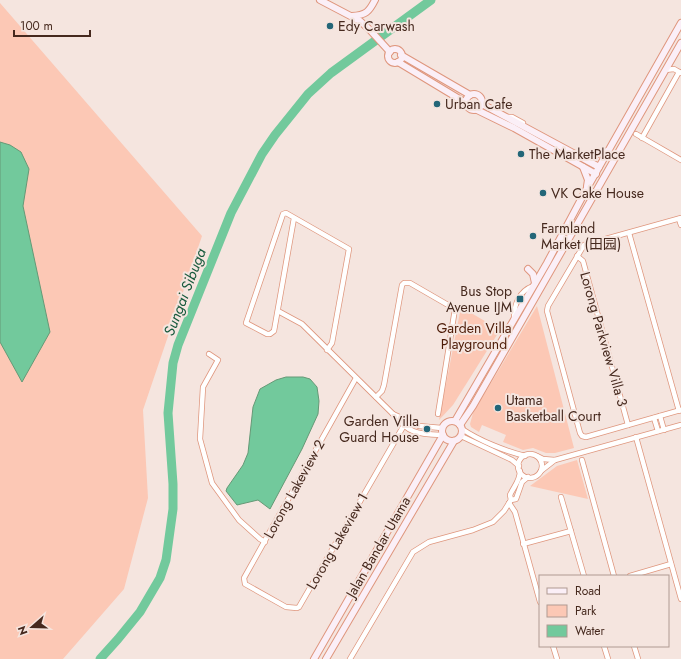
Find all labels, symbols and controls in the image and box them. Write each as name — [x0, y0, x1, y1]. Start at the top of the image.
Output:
scale bar — [14, 12, 90, 38]
place label: Edy Carwash — [338, 16, 415, 36]
text: 100 m — [20, 17, 53, 35]
marker: Edy Carwash — [325, 21, 335, 31]
place label: Urban Cafe — [445, 94, 512, 114]
marker: Urban Cafe — [432, 99, 442, 109]
place label: The MarketPlace — [529, 144, 625, 164]
marker: The MarketPlace — [516, 149, 526, 159]
place label: VK Cake House — [551, 183, 644, 203]
marker: VK Cake House — [538, 188, 548, 198]
place label: Farmland Market (田园) — [541, 218, 621, 254]
marker: Farmland Market (田园) — [528, 231, 538, 241]
water label: Sungai Sibuga — [158, 244, 212, 339]
street label: Lorong Parkview Villa 3 — [575, 269, 633, 409]
place label: Bus Stop Avenue IJM — [446, 281, 512, 317]
marker: Bus Stop Avenue IJM — [515, 294, 525, 304]
park label: Garden Villa Playground — [436, 318, 512, 354]
place label: Utama Basketball Court — [506, 390, 601, 426]
marker: Utama Basketball Court — [493, 403, 503, 413]
place label: Garden Villa Guard House — [339, 411, 419, 447]
marker: Garden Villa Guard House — [422, 424, 432, 434]
street label: Lorong Lakeview 2 — [259, 436, 329, 542]
street label: Lorong Lakeview 1 — [301, 489, 373, 593]
street label: Jalan Bandar Utama — [340, 493, 415, 603]
legend — [539, 575, 669, 647]
text: Road — [575, 582, 601, 600]
text: Park — [575, 602, 597, 620]
north arrow — [12, 607, 52, 647]
text: Water — [575, 622, 606, 640]
text: N — [14, 624, 32, 637]

